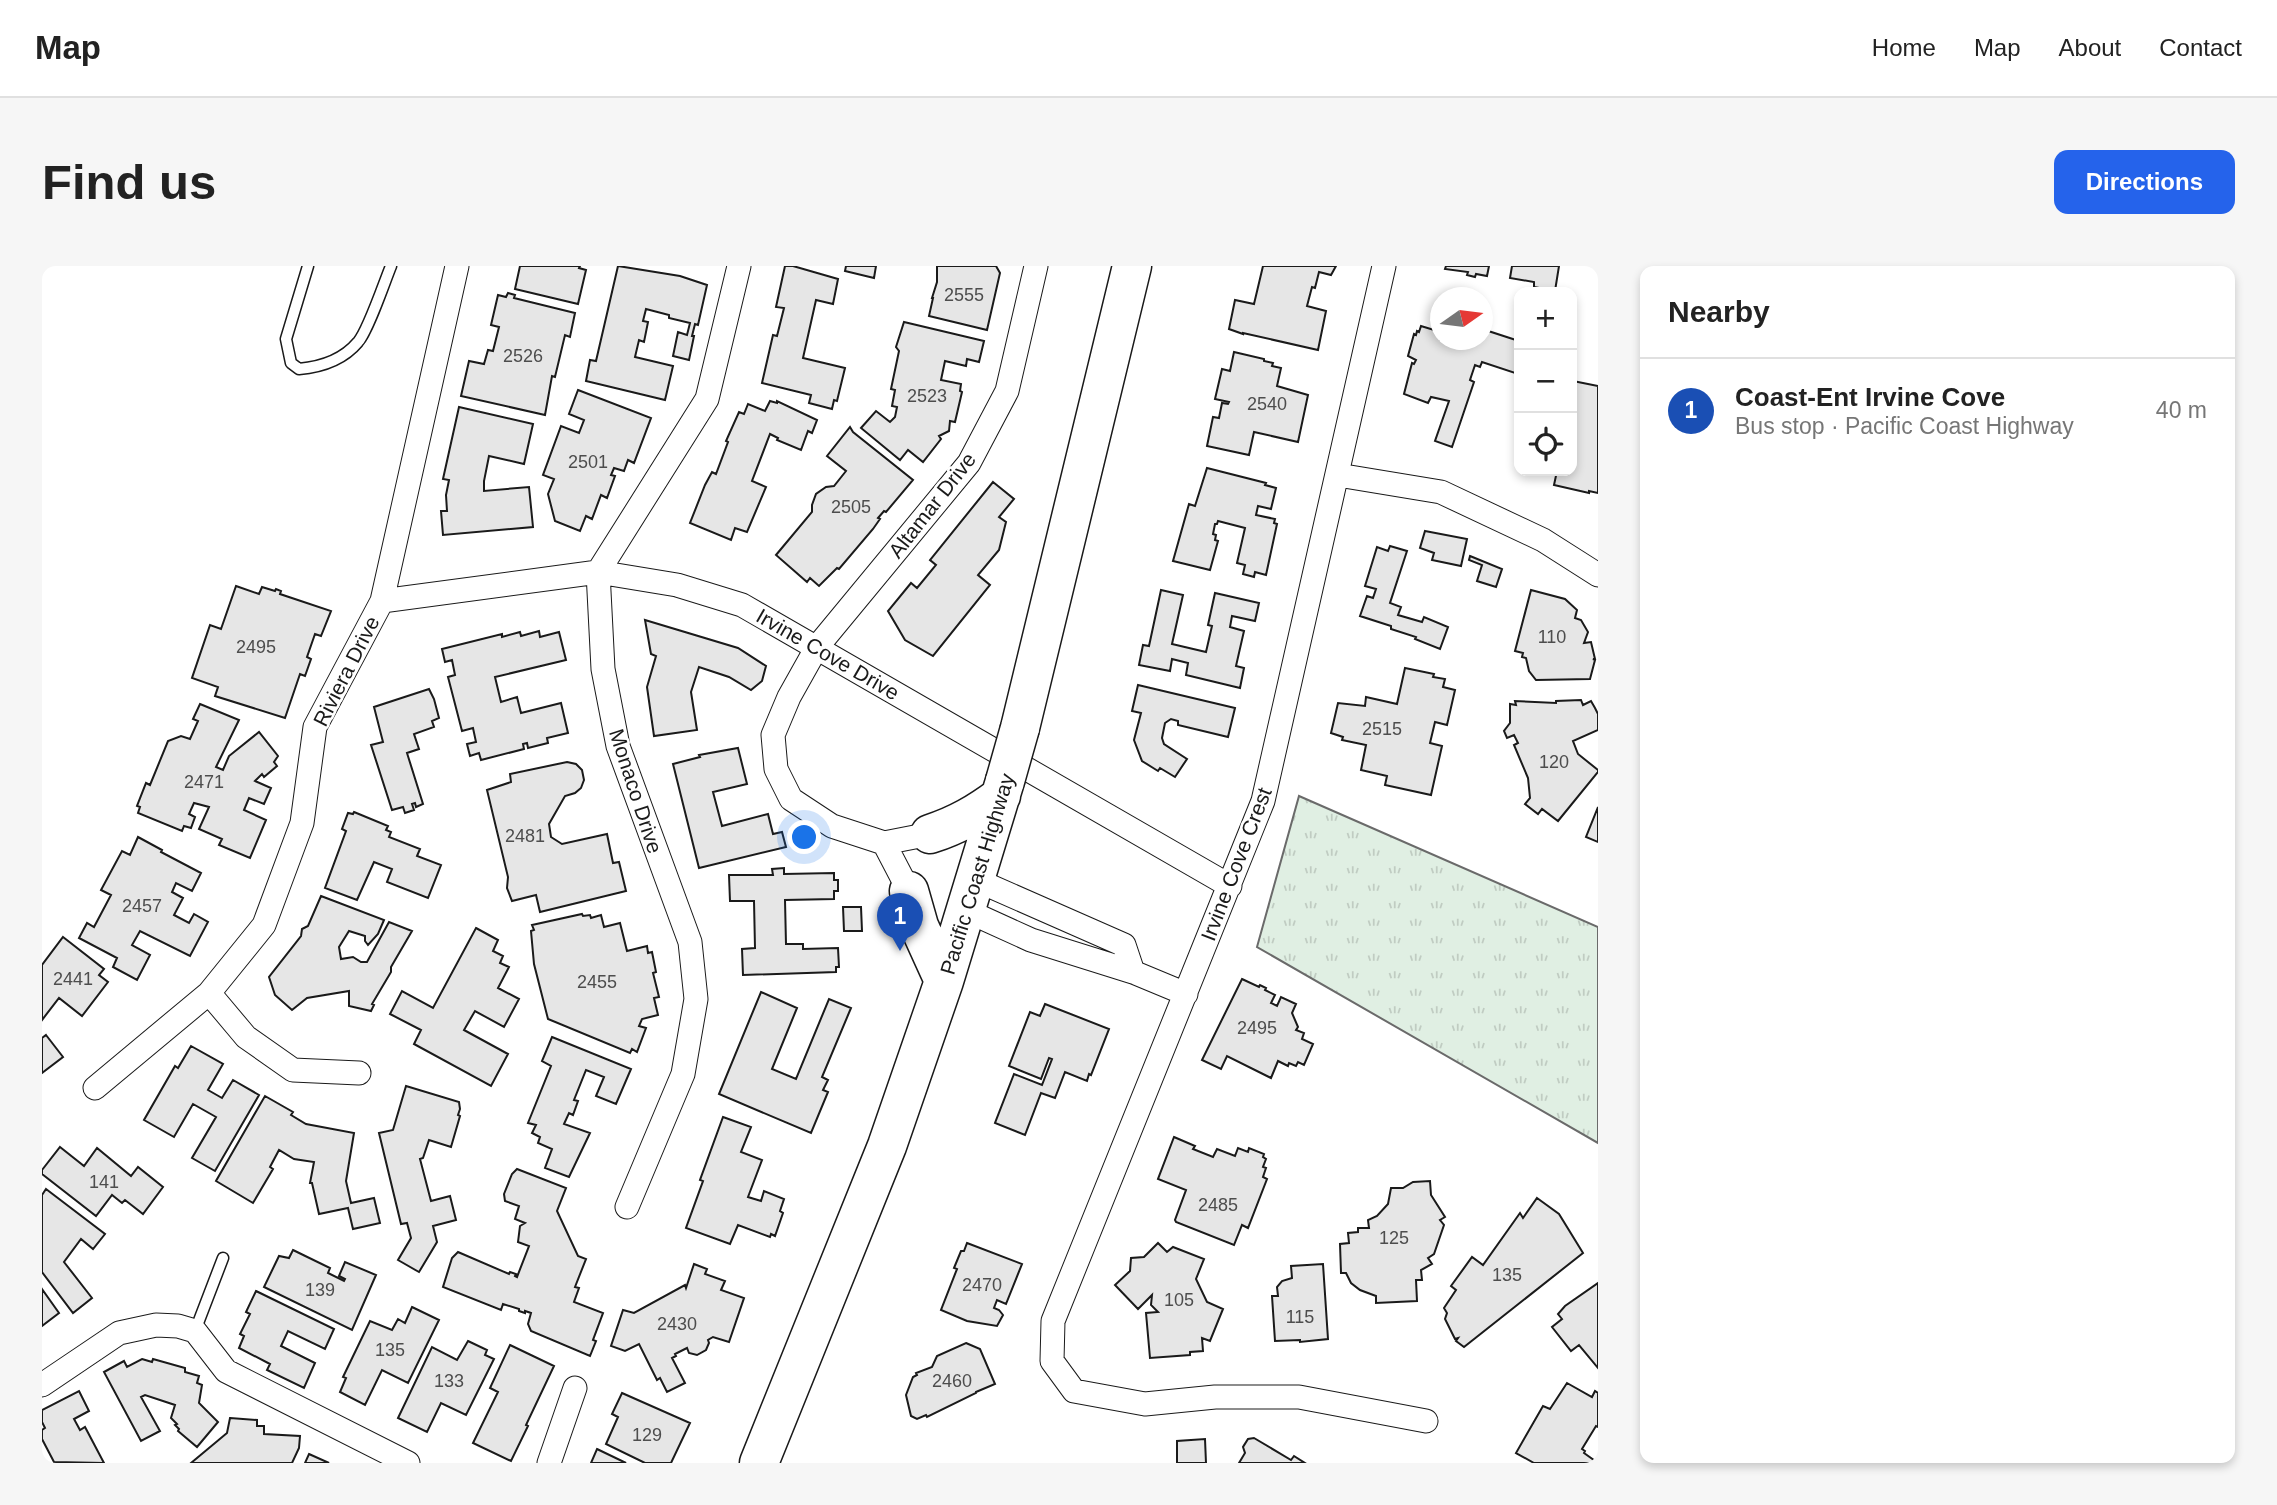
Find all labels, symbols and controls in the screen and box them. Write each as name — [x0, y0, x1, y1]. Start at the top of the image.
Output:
text: Map — [35, 29, 101, 66]
text: Home — [1872, 34, 1936, 61]
text: Map — [1974, 34, 2021, 61]
text: About — [2059, 34, 2121, 61]
text: Contact — [2159, 34, 2242, 61]
button: Directions — [2054, 150, 2235, 214]
text: Find us — [42, 155, 216, 209]
house number: 2555 — [944, 285, 984, 305]
north arrow — [1430, 287, 1493, 350]
map controls — [1514, 287, 1577, 476]
button: + — [1514, 287, 1577, 350]
text: Nearby — [1668, 295, 1770, 328]
house number: 2526 — [503, 346, 543, 366]
button: − — [1514, 350, 1577, 413]
text: Coast-Ent Irvine Cove — [1735, 382, 2005, 412]
house number: 2523 — [907, 386, 947, 406]
house number: 2540 — [1247, 394, 1287, 414]
text: 1 — [1685, 397, 1697, 423]
text: 40 m — [2156, 397, 2207, 423]
button: locate — [1514, 413, 1577, 476]
text: Bus stop · Pacific Coast Highway — [1735, 413, 2074, 439]
street label: Altamar Drive — [884, 448, 980, 562]
house number: 2501 — [568, 452, 608, 472]
house number: 2505 — [831, 497, 871, 517]
street label: Irvine Cove Drive — [753, 604, 903, 704]
street label: Riviera Drive — [308, 612, 384, 730]
house number: 110 — [1538, 627, 1566, 647]
house number: 2495 — [236, 637, 276, 657]
house number: 2515 — [1362, 719, 1402, 739]
street label: Monaco Drive — [605, 726, 667, 856]
house number: 120 — [1539, 752, 1569, 772]
street label: Pacific Coast Highway — [935, 770, 1019, 977]
house number: 2471 — [184, 772, 224, 792]
street label: Irvine Cove Crest — [1196, 784, 1276, 944]
your location — [787, 820, 821, 854]
house number: 2481 — [505, 826, 545, 846]
pin: 1 — [877, 893, 923, 951]
house number: 2457 — [122, 896, 162, 916]
house number: 2441 — [53, 969, 93, 989]
house number: 2455 — [577, 972, 617, 992]
house number: 2495 — [1237, 1018, 1277, 1038]
house number: 141 — [89, 1172, 119, 1192]
house number: 2485 — [1198, 1195, 1238, 1215]
house number: 125 — [1379, 1228, 1409, 1248]
house number: 135 — [1492, 1265, 1522, 1285]
house number: 2470 — [962, 1275, 1002, 1295]
house number: 139 — [305, 1280, 335, 1300]
house number: 105 — [1164, 1290, 1194, 1310]
house number: 115 — [1286, 1307, 1314, 1327]
house number: 2430 — [657, 1314, 697, 1334]
house number: 135 — [375, 1340, 405, 1360]
house number: 133 — [434, 1371, 464, 1391]
house number: 2460 — [932, 1371, 972, 1391]
house number: 129 — [632, 1425, 662, 1445]

